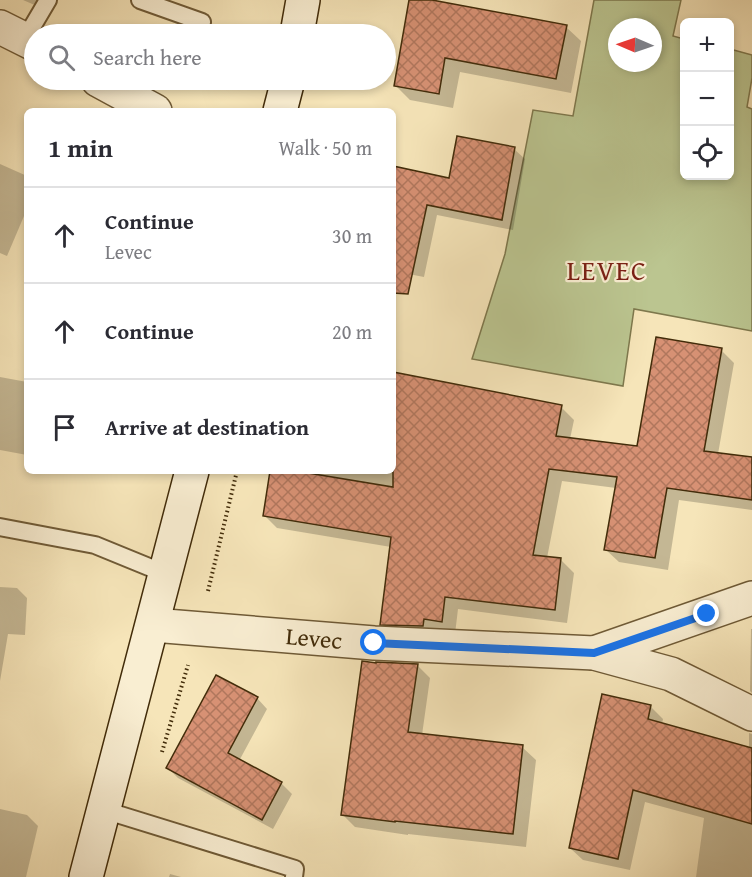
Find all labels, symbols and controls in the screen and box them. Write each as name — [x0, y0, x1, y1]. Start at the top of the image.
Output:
north arrow — [608, 18, 662, 72]
map controls — [680, 18, 734, 180]
button: + — [680, 18, 734, 72]
search box — [24, 24, 396, 90]
icon: search — [45, 41, 78, 74]
text: Search here — [93, 41, 202, 73]
button: − — [680, 72, 734, 126]
button: locate — [680, 126, 734, 180]
text: 1 min — [48, 128, 113, 167]
text: Walk · 50 m — [278, 133, 372, 162]
text: Continue — [105, 205, 194, 237]
icon: ahead — [48, 219, 81, 252]
text: 30 m — [332, 221, 372, 250]
text: Levec — [105, 237, 152, 266]
district label: LEVEC — [567, 250, 647, 290]
icon: ahead — [48, 315, 81, 348]
text: Continue — [105, 315, 194, 347]
text: 20 m — [332, 317, 372, 346]
icon: arrive — [48, 411, 81, 444]
text: Arrive at destination — [105, 411, 309, 443]
route end — [693, 600, 719, 626]
street label: Levec — [284, 618, 344, 658]
route start — [360, 629, 386, 655]

